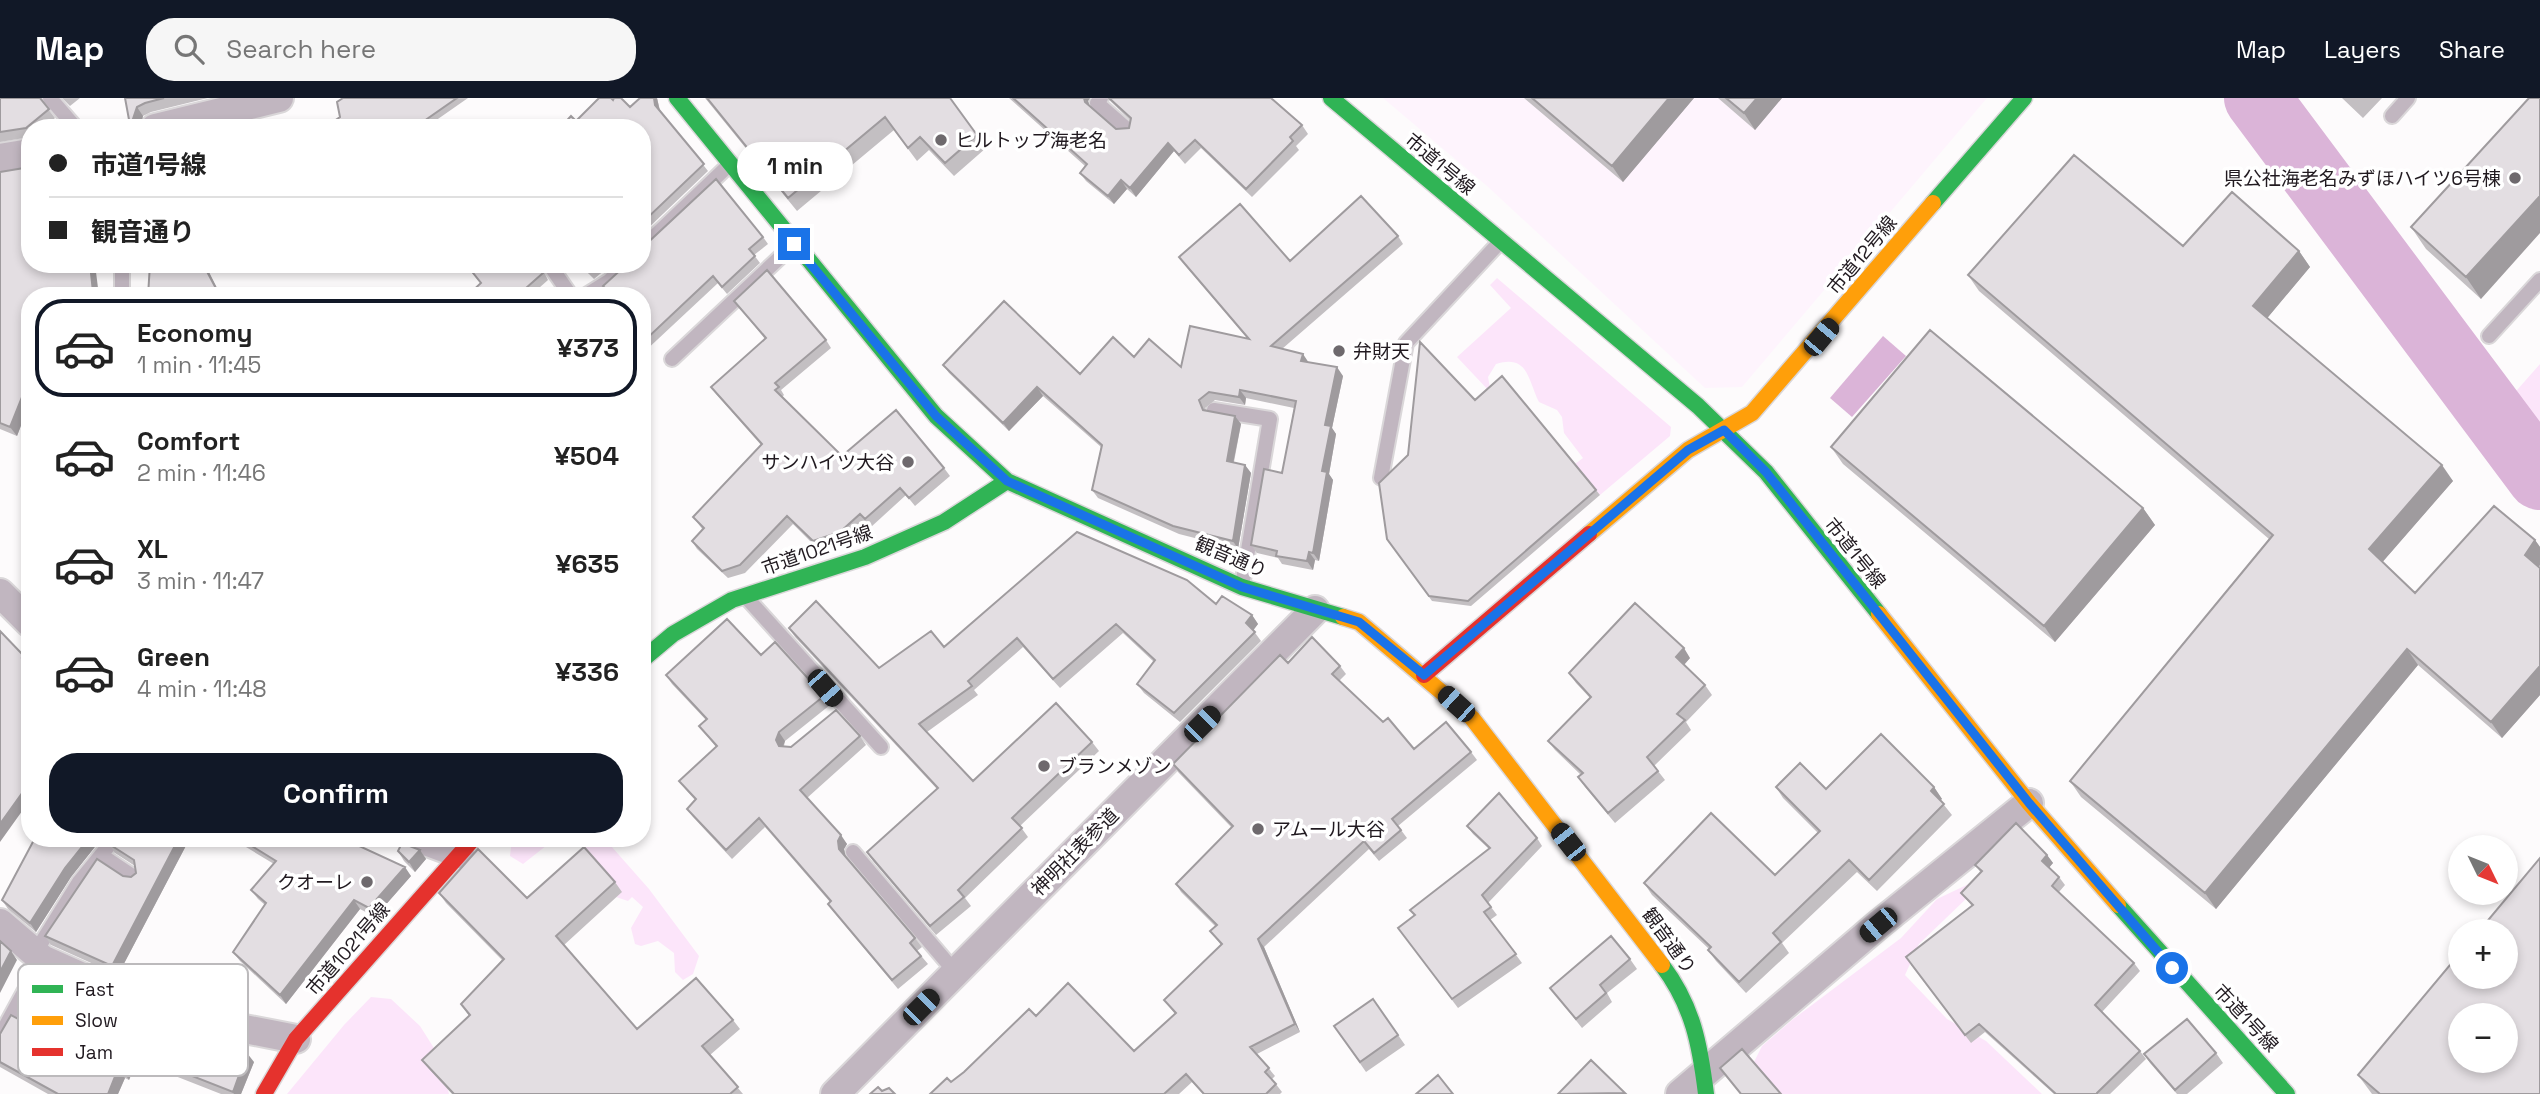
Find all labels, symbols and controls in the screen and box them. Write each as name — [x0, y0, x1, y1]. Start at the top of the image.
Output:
search box — [146, 18, 636, 81]
text: Map — [35, 28, 104, 70]
icon: search — [170, 30, 208, 68]
text: Search here — [226, 32, 376, 66]
text: Map — [2236, 34, 2286, 65]
text: Layers — [2324, 34, 2401, 65]
text: Share — [2439, 34, 2505, 65]
street label: 市道1号線 — [1400, 127, 1480, 201]
place label: ヒルトップ海老名 — [955, 128, 1107, 153]
marker: ヒルトップ海老名 — [933, 132, 949, 148]
callout: 1 min — [736, 142, 852, 192]
text: 市道1号線 — [91, 148, 207, 182]
text: 1 min — [767, 151, 823, 181]
place label: 県公社海老名みずほハイツ6号棟 — [2224, 166, 2501, 191]
marker: 県公社海老名みずほハイツ6号棟 — [2507, 170, 2523, 186]
street label: 市道12号線 — [1822, 210, 1902, 300]
text: 観音通り — [91, 215, 195, 249]
route end — [778, 228, 810, 260]
car — [1800, 314, 1843, 360]
text: Economy — [137, 316, 253, 350]
icon: car — [53, 317, 116, 380]
text: ¥373 — [557, 331, 619, 365]
place label: 弁財天 — [1353, 339, 1410, 364]
marker: 弁財天 — [1331, 343, 1347, 359]
text: 1 min · 11:45 — [137, 350, 261, 380]
text: Comfort — [137, 424, 240, 458]
icon: car — [53, 425, 116, 488]
text: ¥504 — [554, 439, 619, 473]
place label: サンハイツ大谷 — [761, 450, 894, 475]
marker: サンハイツ大谷 — [900, 454, 916, 470]
text: 2 min · 11:46 — [137, 458, 266, 488]
street label: 市道1号線 — [1819, 513, 1891, 593]
street label: 市道1021号線 — [758, 519, 876, 581]
street label: 観音通り — [1191, 531, 1271, 583]
text: XL — [137, 532, 168, 566]
icon: car — [53, 533, 116, 596]
text: ¥635 — [555, 547, 619, 581]
text: 3 min · 11:47 — [137, 566, 264, 596]
text: Green — [137, 640, 210, 674]
icon: car — [53, 641, 116, 704]
text: ¥336 — [555, 655, 619, 689]
car — [804, 665, 847, 711]
text: 4 min · 11:48 — [137, 674, 267, 704]
car — [1434, 682, 1479, 726]
car — [1180, 702, 1225, 746]
button: Confirm — [49, 753, 623, 833]
place label: ブランメゾン — [1058, 754, 1171, 779]
marker: ブランメゾン — [1036, 758, 1052, 774]
street label: 神明社表参道 — [1026, 803, 1124, 901]
place label: アムール大谷 — [1272, 817, 1385, 842]
car — [1547, 819, 1590, 865]
marker: アムール大谷 — [1250, 821, 1266, 837]
north arrow — [2448, 835, 2518, 905]
map controls — [2448, 835, 2518, 1073]
place label: クオーレ — [277, 870, 353, 895]
marker: クオーレ — [359, 874, 375, 890]
street label: 市道1021号線 — [301, 897, 395, 1001]
street label: 観音通り — [1637, 903, 1701, 979]
car — [1856, 903, 1901, 947]
button: + — [2448, 919, 2518, 989]
route start — [2156, 952, 2188, 984]
legend — [18, 964, 248, 1076]
text: Fast — [75, 977, 115, 1002]
street label: 市道1号線 — [2208, 979, 2284, 1057]
car — [899, 985, 944, 1029]
button: − — [2448, 1003, 2518, 1073]
text: Slow — [75, 1008, 118, 1033]
text: Jam — [75, 1040, 113, 1065]

